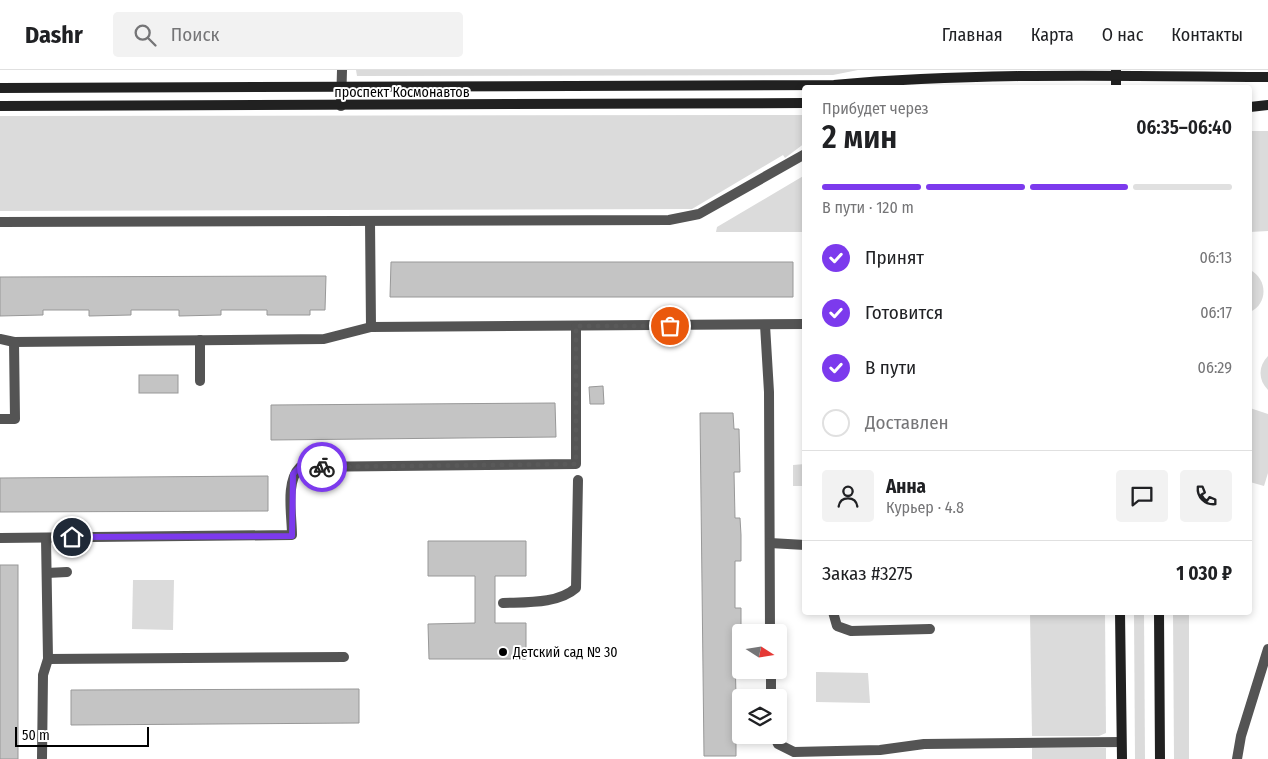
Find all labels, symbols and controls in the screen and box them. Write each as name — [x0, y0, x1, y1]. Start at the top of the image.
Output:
search box — [113, 12, 463, 57]
text: Dashr — [25, 21, 83, 49]
icon: search — [131, 21, 159, 49]
text: Поиск — [171, 23, 219, 46]
text: Главная — [942, 24, 1003, 46]
text: Карта — [1031, 24, 1074, 46]
text: О нас — [1102, 24, 1143, 46]
text: Контакты — [1171, 24, 1243, 46]
street label: проспект Космонавтов — [334, 84, 470, 101]
text: Прибудет через — [822, 99, 929, 118]
text: 06:35–06:40 — [1136, 116, 1232, 139]
text: 2 мин — [822, 118, 897, 156]
text: В пути · 120 m — [822, 198, 914, 217]
icon: check — [822, 244, 850, 272]
text: Принят — [865, 246, 924, 269]
text: 06:13 — [1200, 248, 1232, 267]
icon: check — [822, 299, 850, 327]
text: Готовится — [865, 301, 943, 324]
text: 06:17 — [1200, 303, 1232, 322]
pin — [649, 305, 691, 347]
icon: bag — [656, 312, 684, 340]
icon: check — [822, 354, 850, 382]
text: В пути — [865, 356, 916, 379]
text: 06:29 — [1198, 358, 1232, 377]
text: Доставлен — [865, 411, 949, 434]
courier — [297, 442, 347, 492]
icon: bike — [308, 453, 336, 481]
button: person — [822, 470, 874, 522]
button: chat — [1116, 470, 1168, 522]
button: phone — [1180, 470, 1232, 522]
text: Анна — [886, 475, 926, 498]
text: Курьер · 4.8 — [886, 498, 964, 517]
pin — [51, 516, 93, 558]
icon: home — [58, 523, 86, 551]
text: Заказ #3275 — [822, 562, 913, 585]
text: 1 030 ₽ — [1176, 562, 1232, 585]
north arrow — [732, 624, 788, 679]
map controls — [732, 624, 787, 744]
place label: Детский сад № 30 — [512, 644, 618, 661]
marker: Детский сад № 30 — [497, 646, 509, 658]
button: layers — [732, 689, 787, 744]
scale bar — [15, 724, 149, 747]
text: 50 m — [22, 727, 50, 744]

